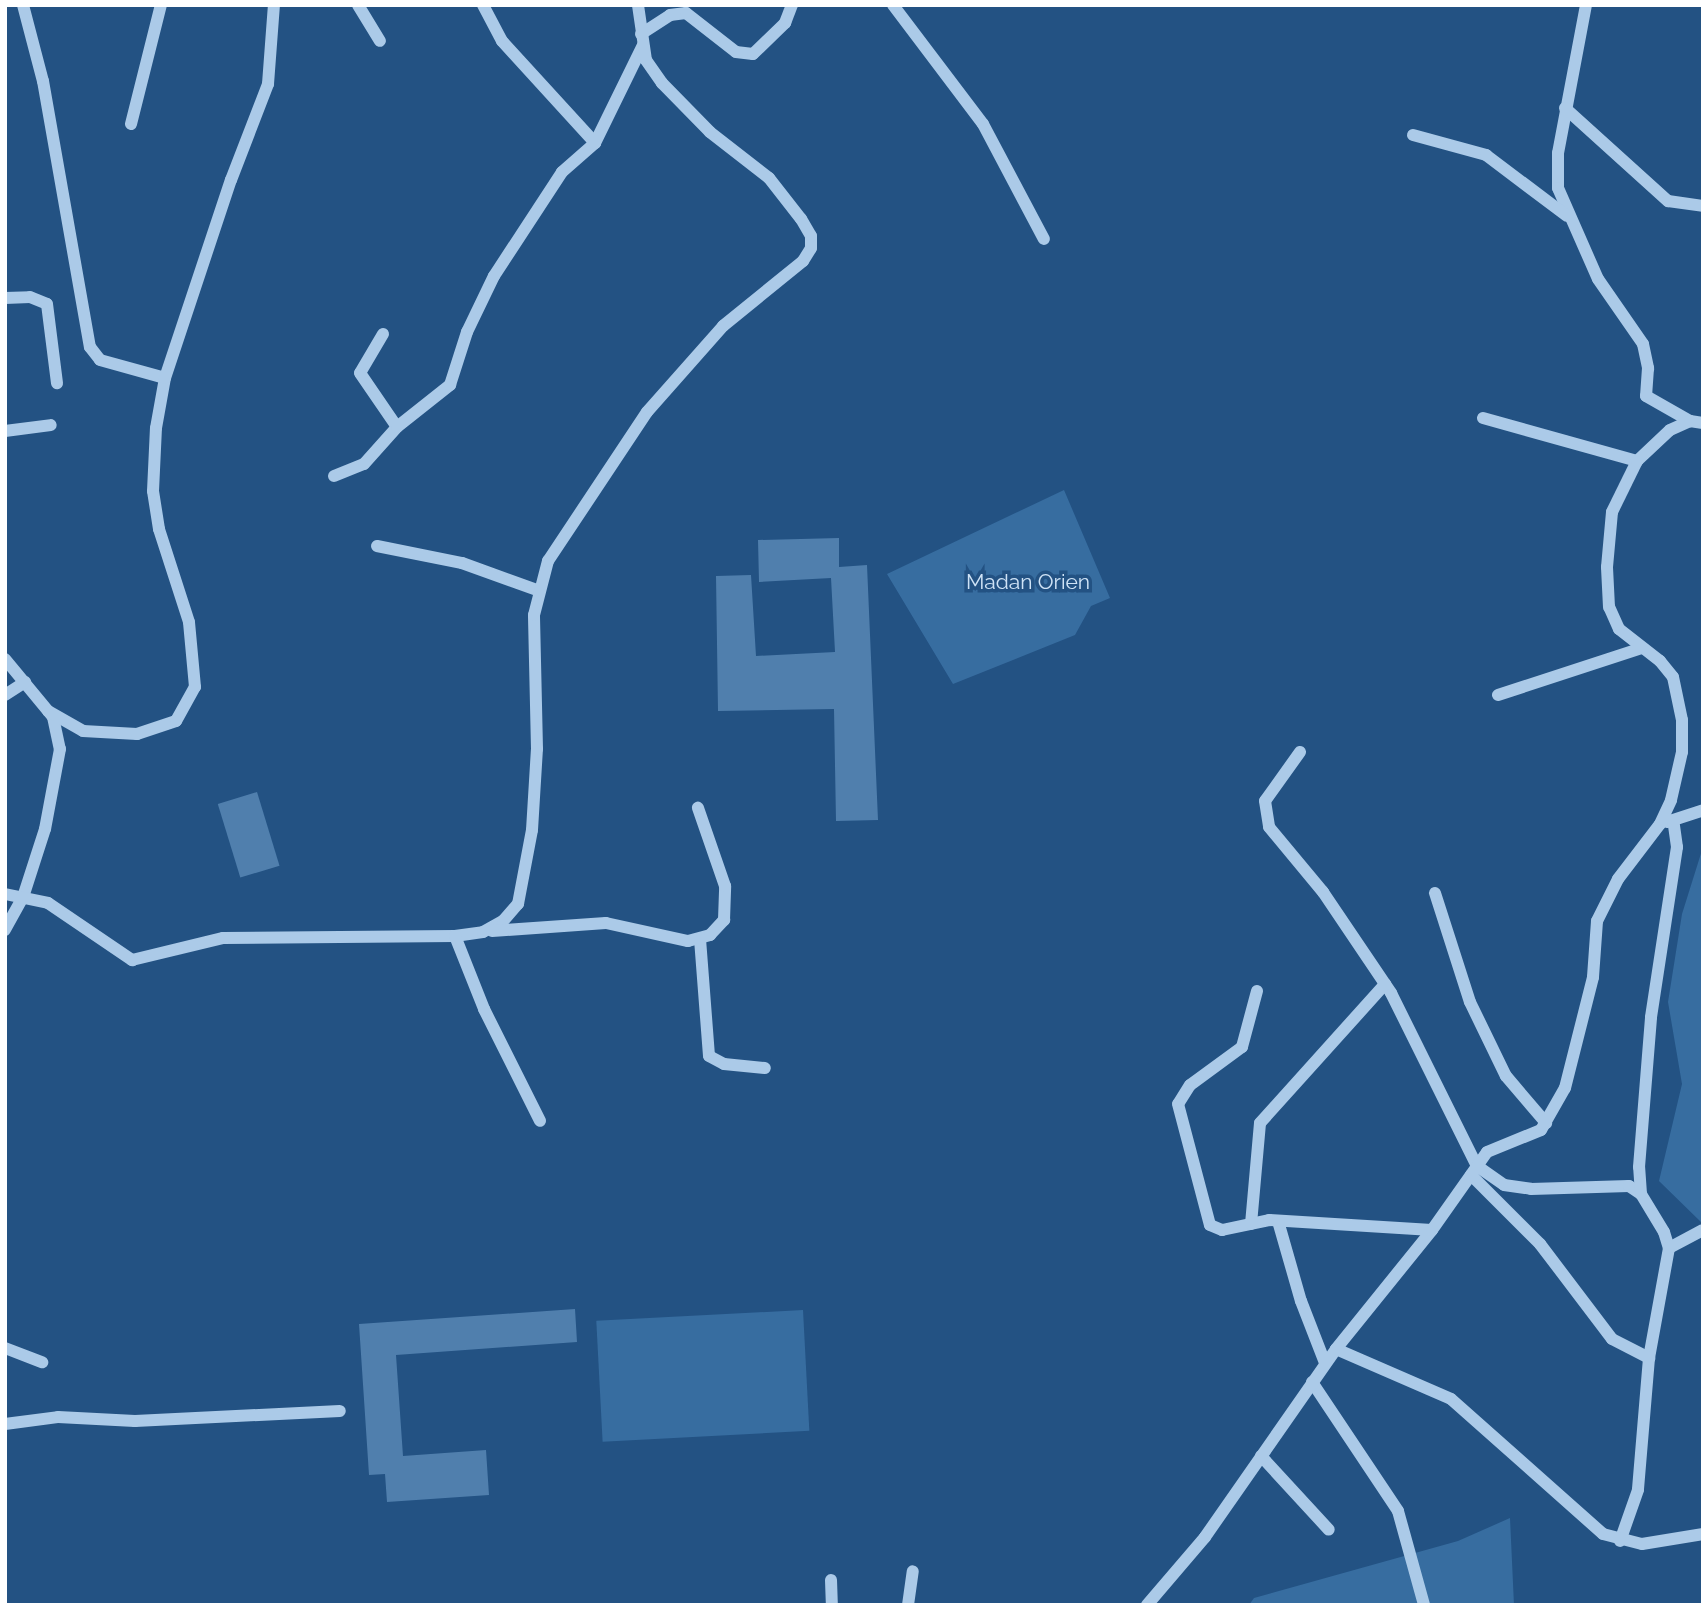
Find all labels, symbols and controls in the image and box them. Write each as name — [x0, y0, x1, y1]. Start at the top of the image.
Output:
park label: Madan Orien — [966, 569, 1090, 595]

